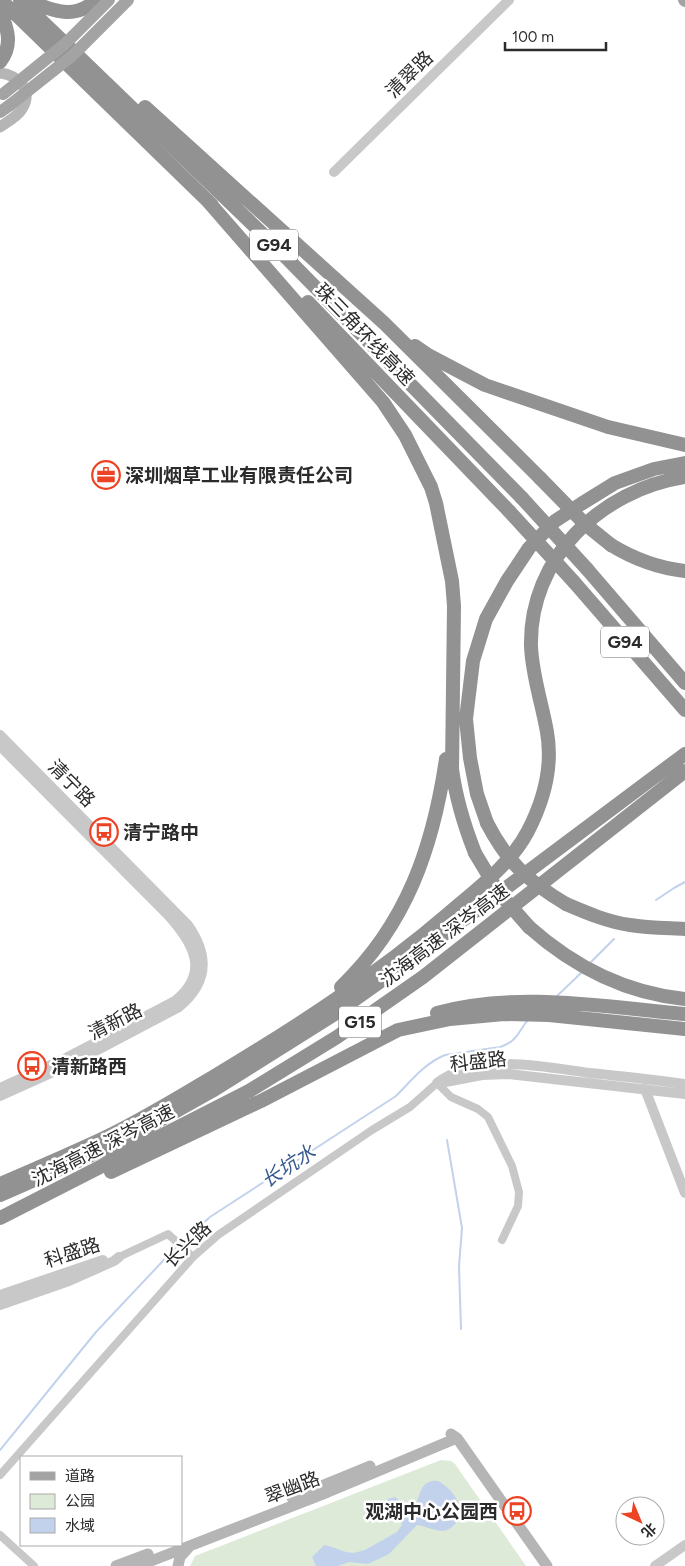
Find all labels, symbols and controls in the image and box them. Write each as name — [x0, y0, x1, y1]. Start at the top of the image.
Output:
scale bar — [505, 20, 606, 52]
text: 100 m — [512, 28, 554, 46]
street label: 清翠路 — [381, 46, 438, 103]
road number: G94 — [250, 230, 298, 260]
street label: 珠三角环线高速 — [310, 279, 419, 390]
office icon: 深圳烟草工业有限责任公司 — [91, 460, 121, 490]
place label: 深圳烟草工业有限责任公司 — [125, 464, 353, 487]
road number: G94 — [601, 626, 649, 658]
street label: 清宁路 — [43, 755, 100, 812]
bus stop icon: 清宁路中 — [89, 817, 119, 847]
place label: 清宁路中 — [123, 821, 199, 844]
street label: 沈海高速 深岑高速 — [375, 879, 514, 992]
street label: 清新路 — [85, 998, 146, 1045]
road number: G15 — [339, 1006, 381, 1038]
street label: 科盛路 — [448, 1047, 508, 1076]
bus stop icon: 清新路西 — [17, 1051, 47, 1081]
place label: 清新路西 — [51, 1055, 127, 1078]
street label: 沈海高速 深岑高速 — [28, 1100, 178, 1191]
water label: 长坑水 — [256, 1139, 321, 1192]
street label: 长兴路 — [159, 1216, 216, 1272]
street label: 科盛路 — [41, 1233, 103, 1272]
legend — [20, 1456, 182, 1546]
text: 道路 — [65, 1467, 95, 1485]
street label: 翠幽路 — [261, 1467, 323, 1508]
text: 公园 — [65, 1492, 95, 1510]
bus stop icon: 观湖中心公园西 — [502, 1496, 532, 1526]
north arrow — [615, 1496, 665, 1546]
place label: 观湖中心公园西 — [365, 1500, 498, 1523]
text: 水域 — [65, 1517, 95, 1535]
text: 北 — [638, 1519, 660, 1541]

